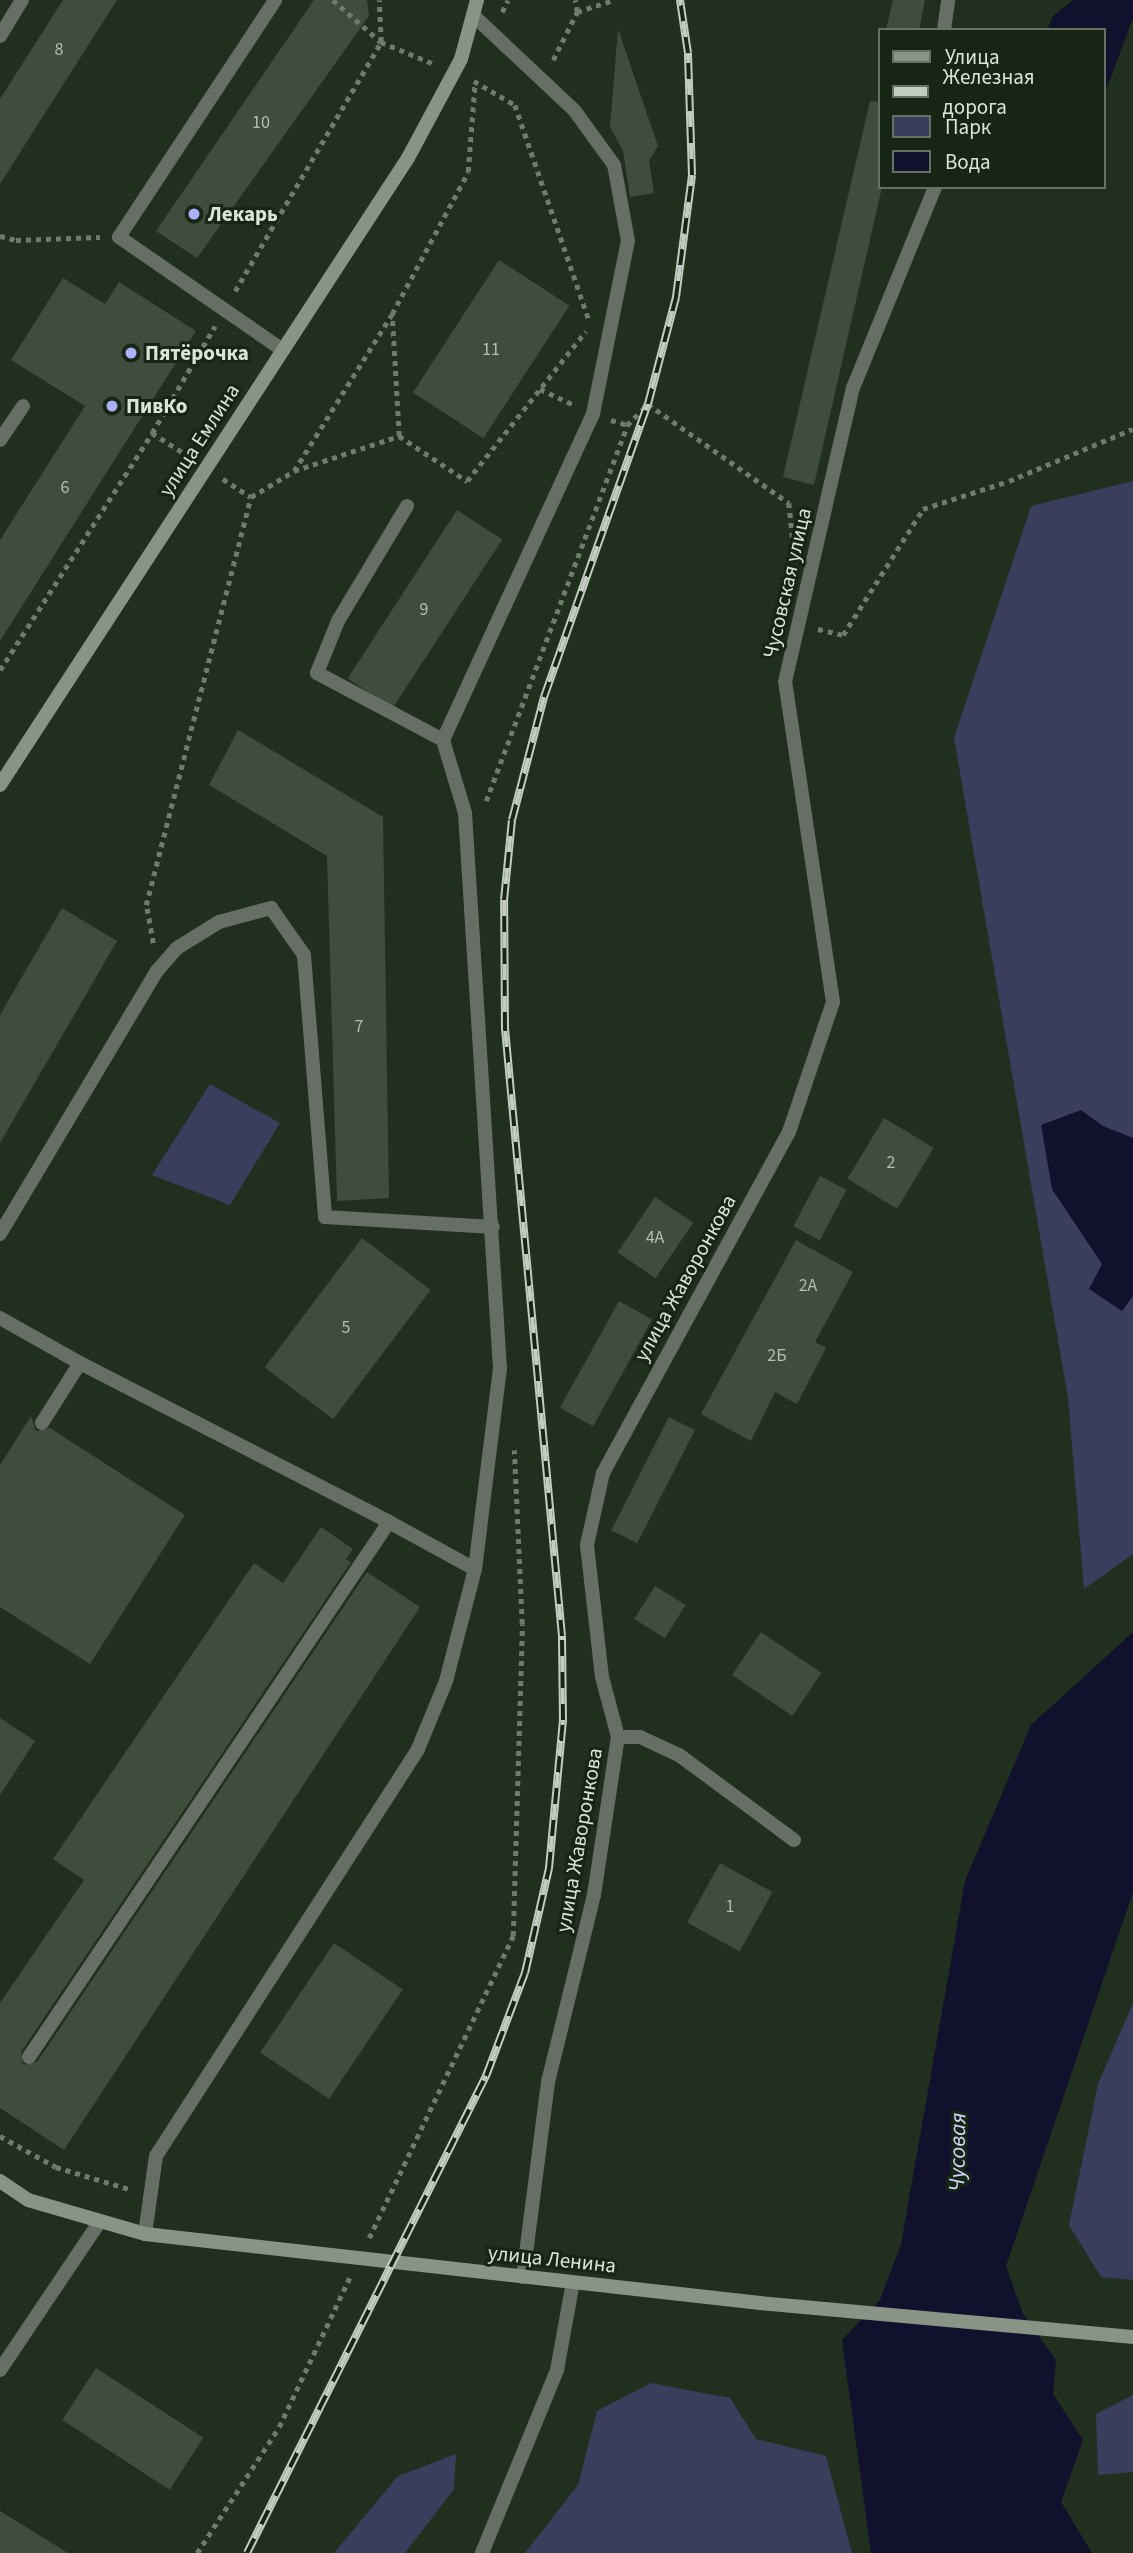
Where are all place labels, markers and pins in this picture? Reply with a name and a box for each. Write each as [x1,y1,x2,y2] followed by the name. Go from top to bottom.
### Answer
[208,201,278,227] place label: Лекарь
[186,206,202,222] marker: Лекарь
[145,340,249,366] place label: Пятёрочка
[123,345,139,361] marker: Пятёрочка
[126,393,187,419] place label: ПивКо
[104,398,120,414] marker: ПивКо

